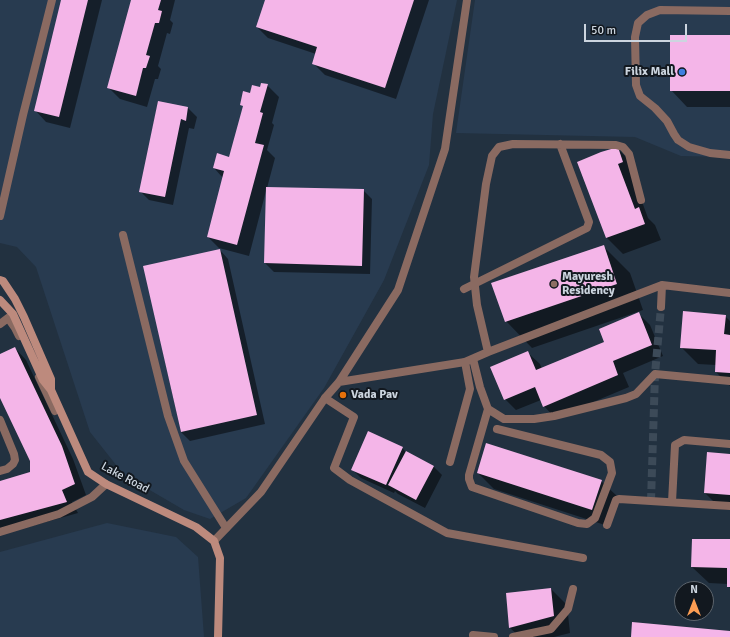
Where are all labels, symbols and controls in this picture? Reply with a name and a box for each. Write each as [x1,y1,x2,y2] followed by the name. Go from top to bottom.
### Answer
[586,16,689,42] scale bar
[591,23,616,38] text: 50 m
[625,65,674,79] place label: Filix Mall
[677,67,687,77] marker: Filix Mall
[562,270,615,298] place label: Mayuresh Residency
[549,279,559,289] marker: Mayuresh Residency
[351,388,398,402] place label: Vada Pav
[338,390,348,400] marker: Vada Pav
[99,459,151,497] street label: Lake Road
[674,581,714,621] north arrow
[690,583,698,596] text: N

